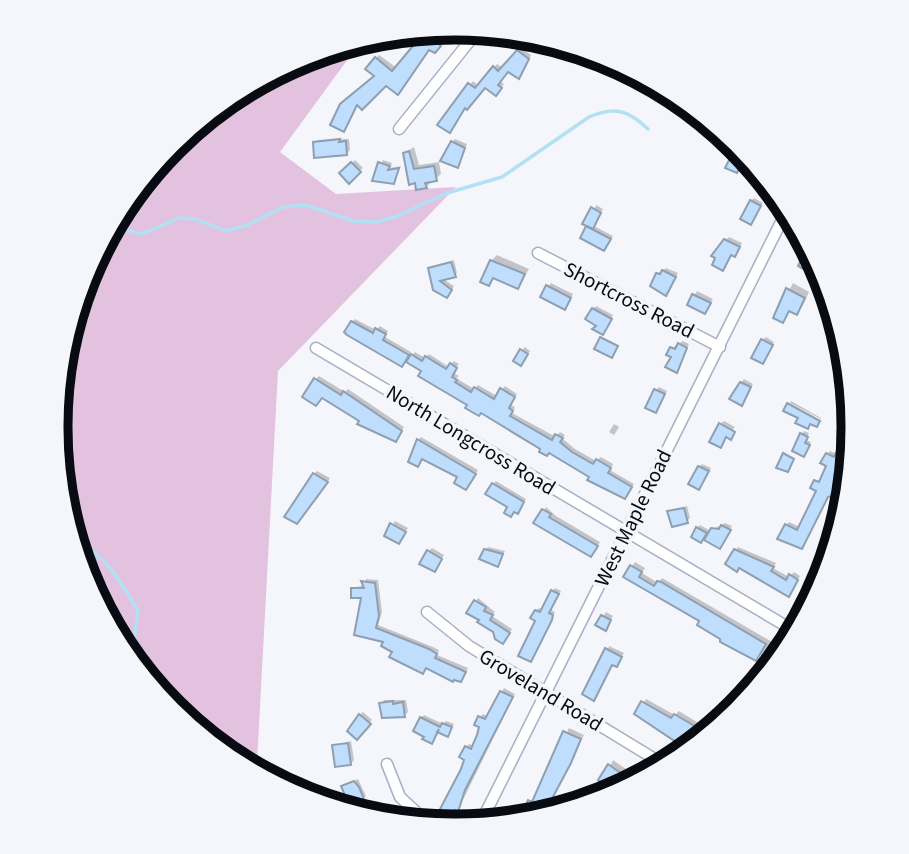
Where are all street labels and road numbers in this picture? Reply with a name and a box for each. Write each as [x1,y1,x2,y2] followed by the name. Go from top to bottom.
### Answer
[558,254,700,346] street label: Shortcross Road
[381,377,561,503] street label: North Longcross Road
[587,444,679,592] street label: West Maple Road
[473,641,609,739] street label: Groveland Road

